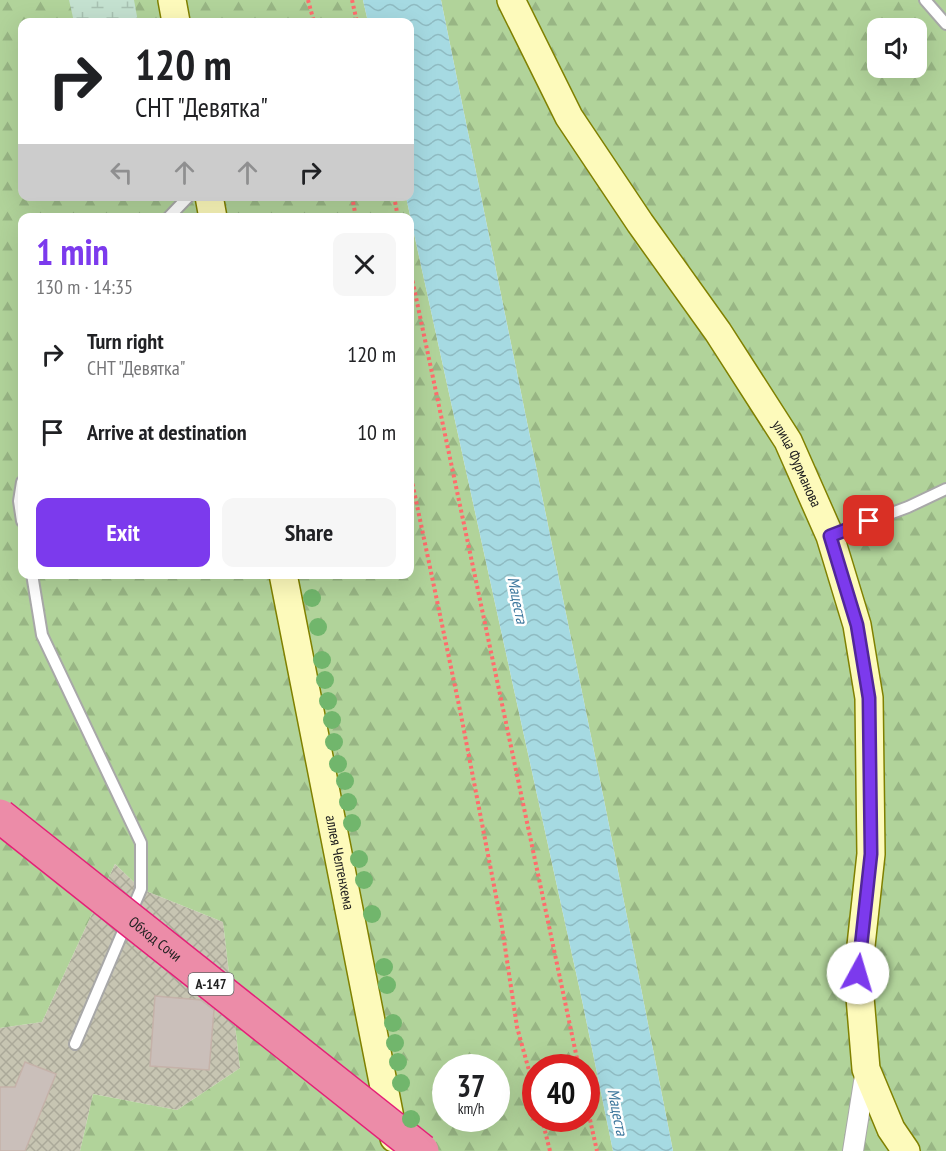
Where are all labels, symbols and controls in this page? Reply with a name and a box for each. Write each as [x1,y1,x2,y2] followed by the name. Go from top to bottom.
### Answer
[867,18,927,78] map controls
[867,18,927,78] button: sound
[135,37,232,92] text: 120 m
[36,42,114,120] icon: right
[135,90,268,124] text: СНТ "Девятка"
[105,156,138,189] icon: left
[168,156,201,189] icon: ahead
[231,156,264,189] icon: ahead
[294,156,327,189] icon: right
[36,228,109,275] text: 1 min
[333,233,396,296] button: close
[36,274,133,300] text: 130 m · 14:35
[87,327,164,355] text: Turn right
[36,338,69,371] icon: right
[347,340,396,368] text: 120 m
[87,355,185,381] text: СНТ "Девятка"
[36,416,69,449] icon: arrive
[768,416,826,510] street label: улица Фурманова
[87,418,247,446] text: Arrive at destination
[357,418,396,446] text: 10 m
[843,495,894,546] pin
[36,498,210,567] button: Exit
[222,498,396,567] button: Share
[852,504,885,537] icon: arrive
[504,575,533,627] water label: Мацеста
[322,813,359,911] street label: аллея Челтенхема
[125,912,186,965] street label: Обход Сочи
[826,941,890,1005] position arrow
[188,973,234,995] road number: А-147
[522,1054,600,1132] speed limit sign: 40
[457,1066,485,1105] text: 37
[604,1087,633,1139] water label: Мацеста
[458,1099,484,1118] text: km/h

